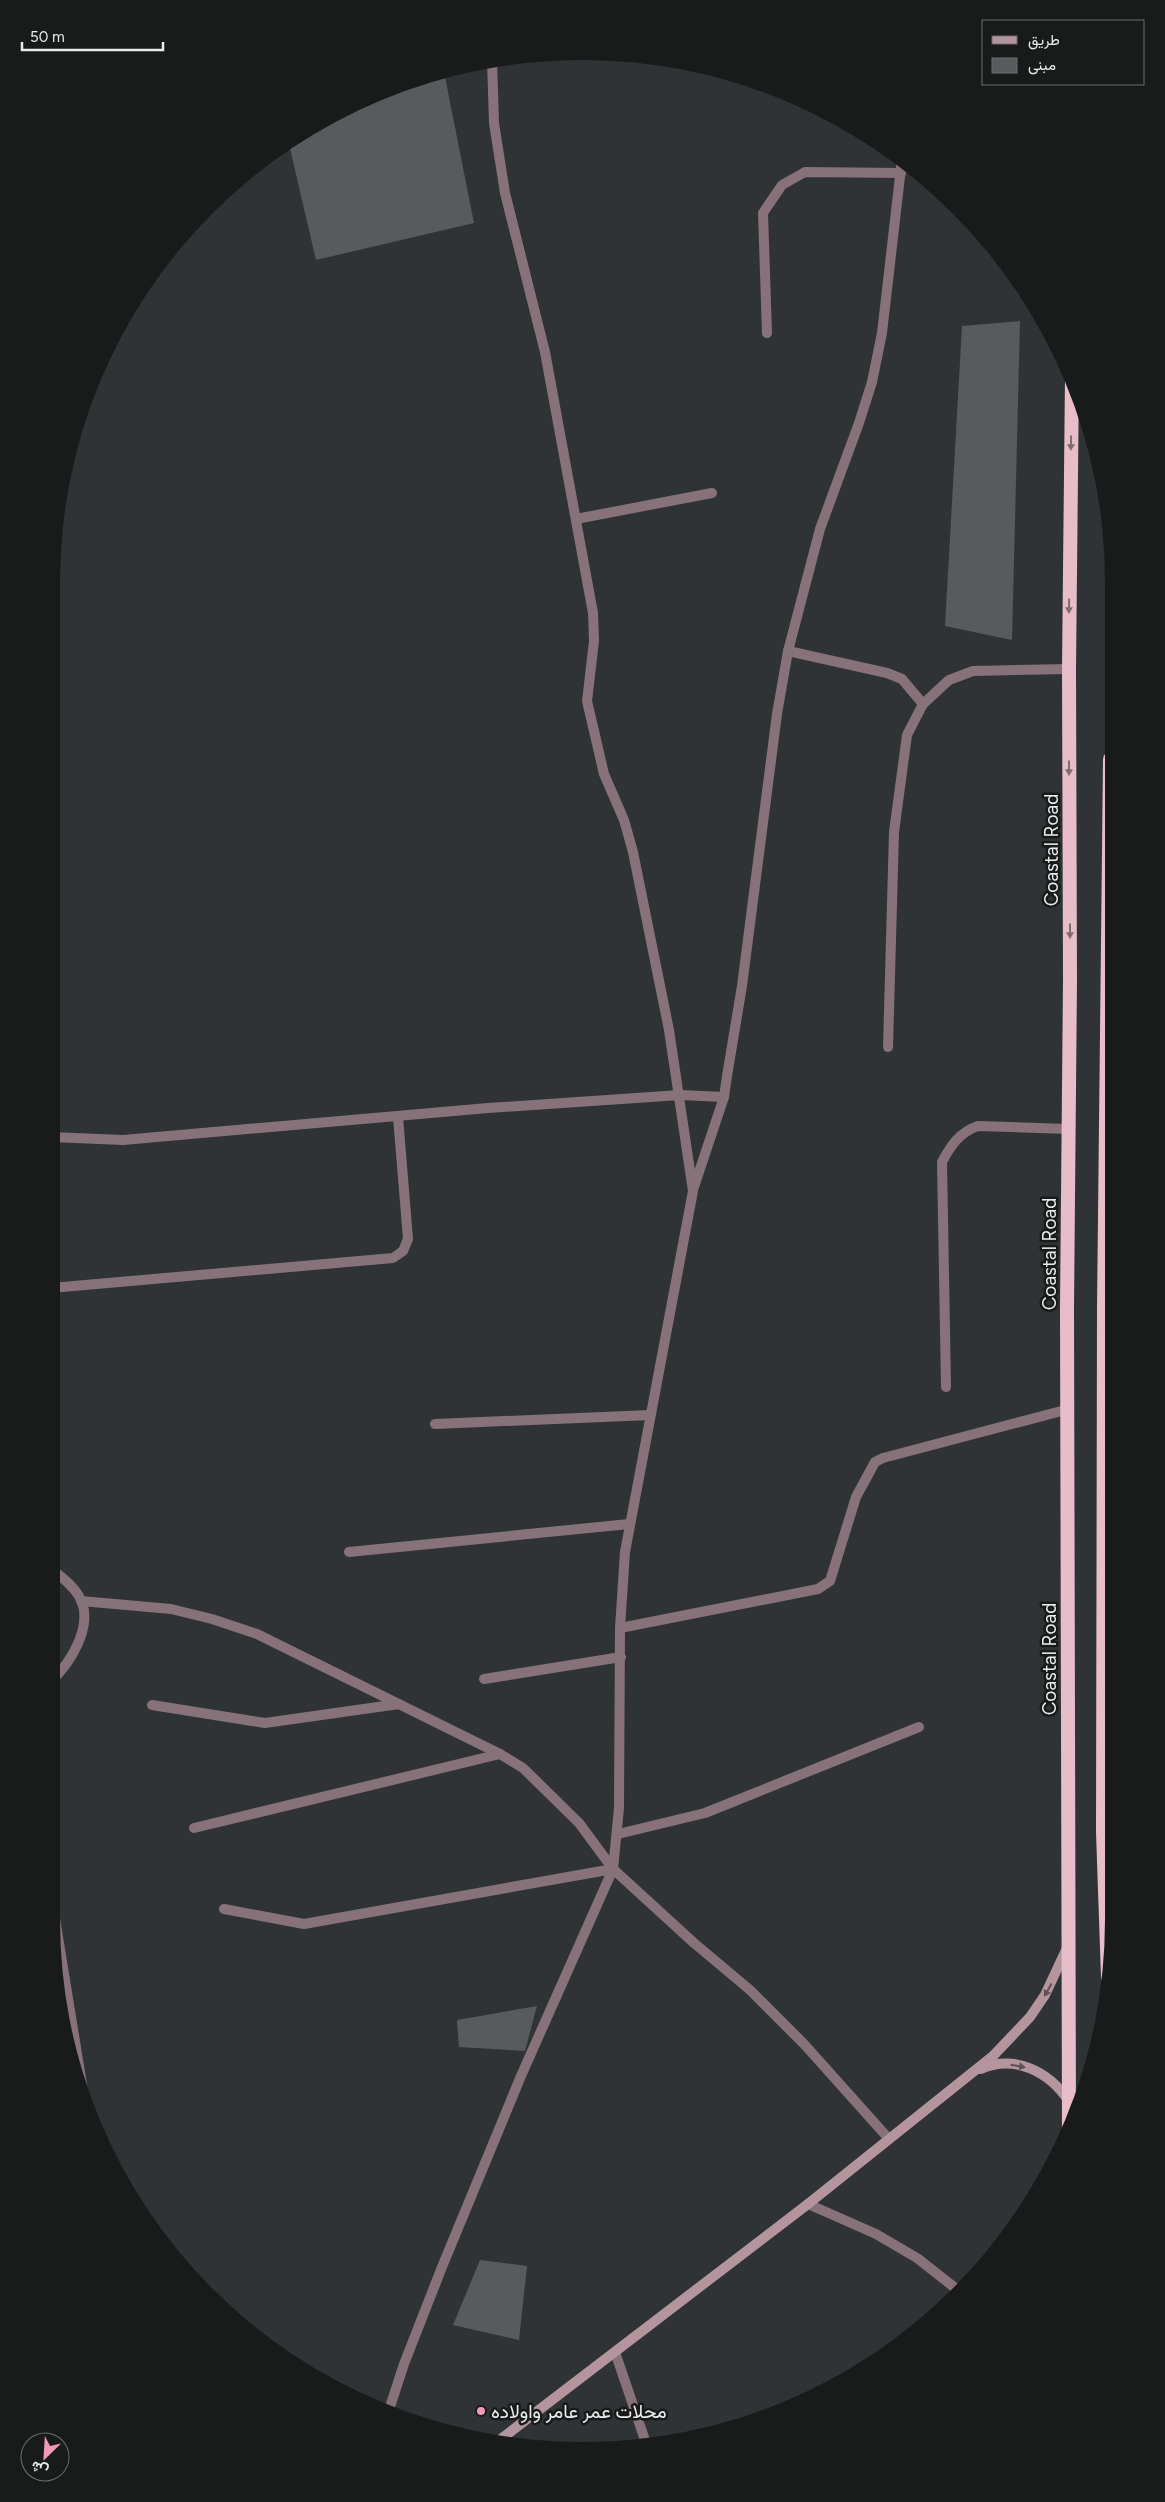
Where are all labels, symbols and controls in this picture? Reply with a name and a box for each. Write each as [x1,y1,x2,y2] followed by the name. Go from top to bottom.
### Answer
[22,20,164,52] scale bar
[982,20,1145,85] legend
[30,28,65,46] text: 50 m
[1028,31,1060,50] text: طريق
[1028,56,1056,75] text: مبنى
[1067,435,1075,451] one-way arrow
[1065,598,1073,614] one-way arrow
[1065,760,1073,776] one-way arrow
[1040,794,1063,906] street label: Coastal Road
[1066,923,1074,939] one-way arrow
[1038,1198,1061,1310] street label: Coastal Road
[1038,1603,1061,1715] street label: Coastal Road
[1044,1982,1052,1997] one-way arrow
[1011,2062,1027,2070] one-way arrow
[491,2400,667,2423] place label: محلات عمر عامر واولاده
[475,2405,487,2417] marker: محلات عمر عامر واولاده
[20,2432,70,2482] north arrow
[28,2457,51,2480] text: ش

